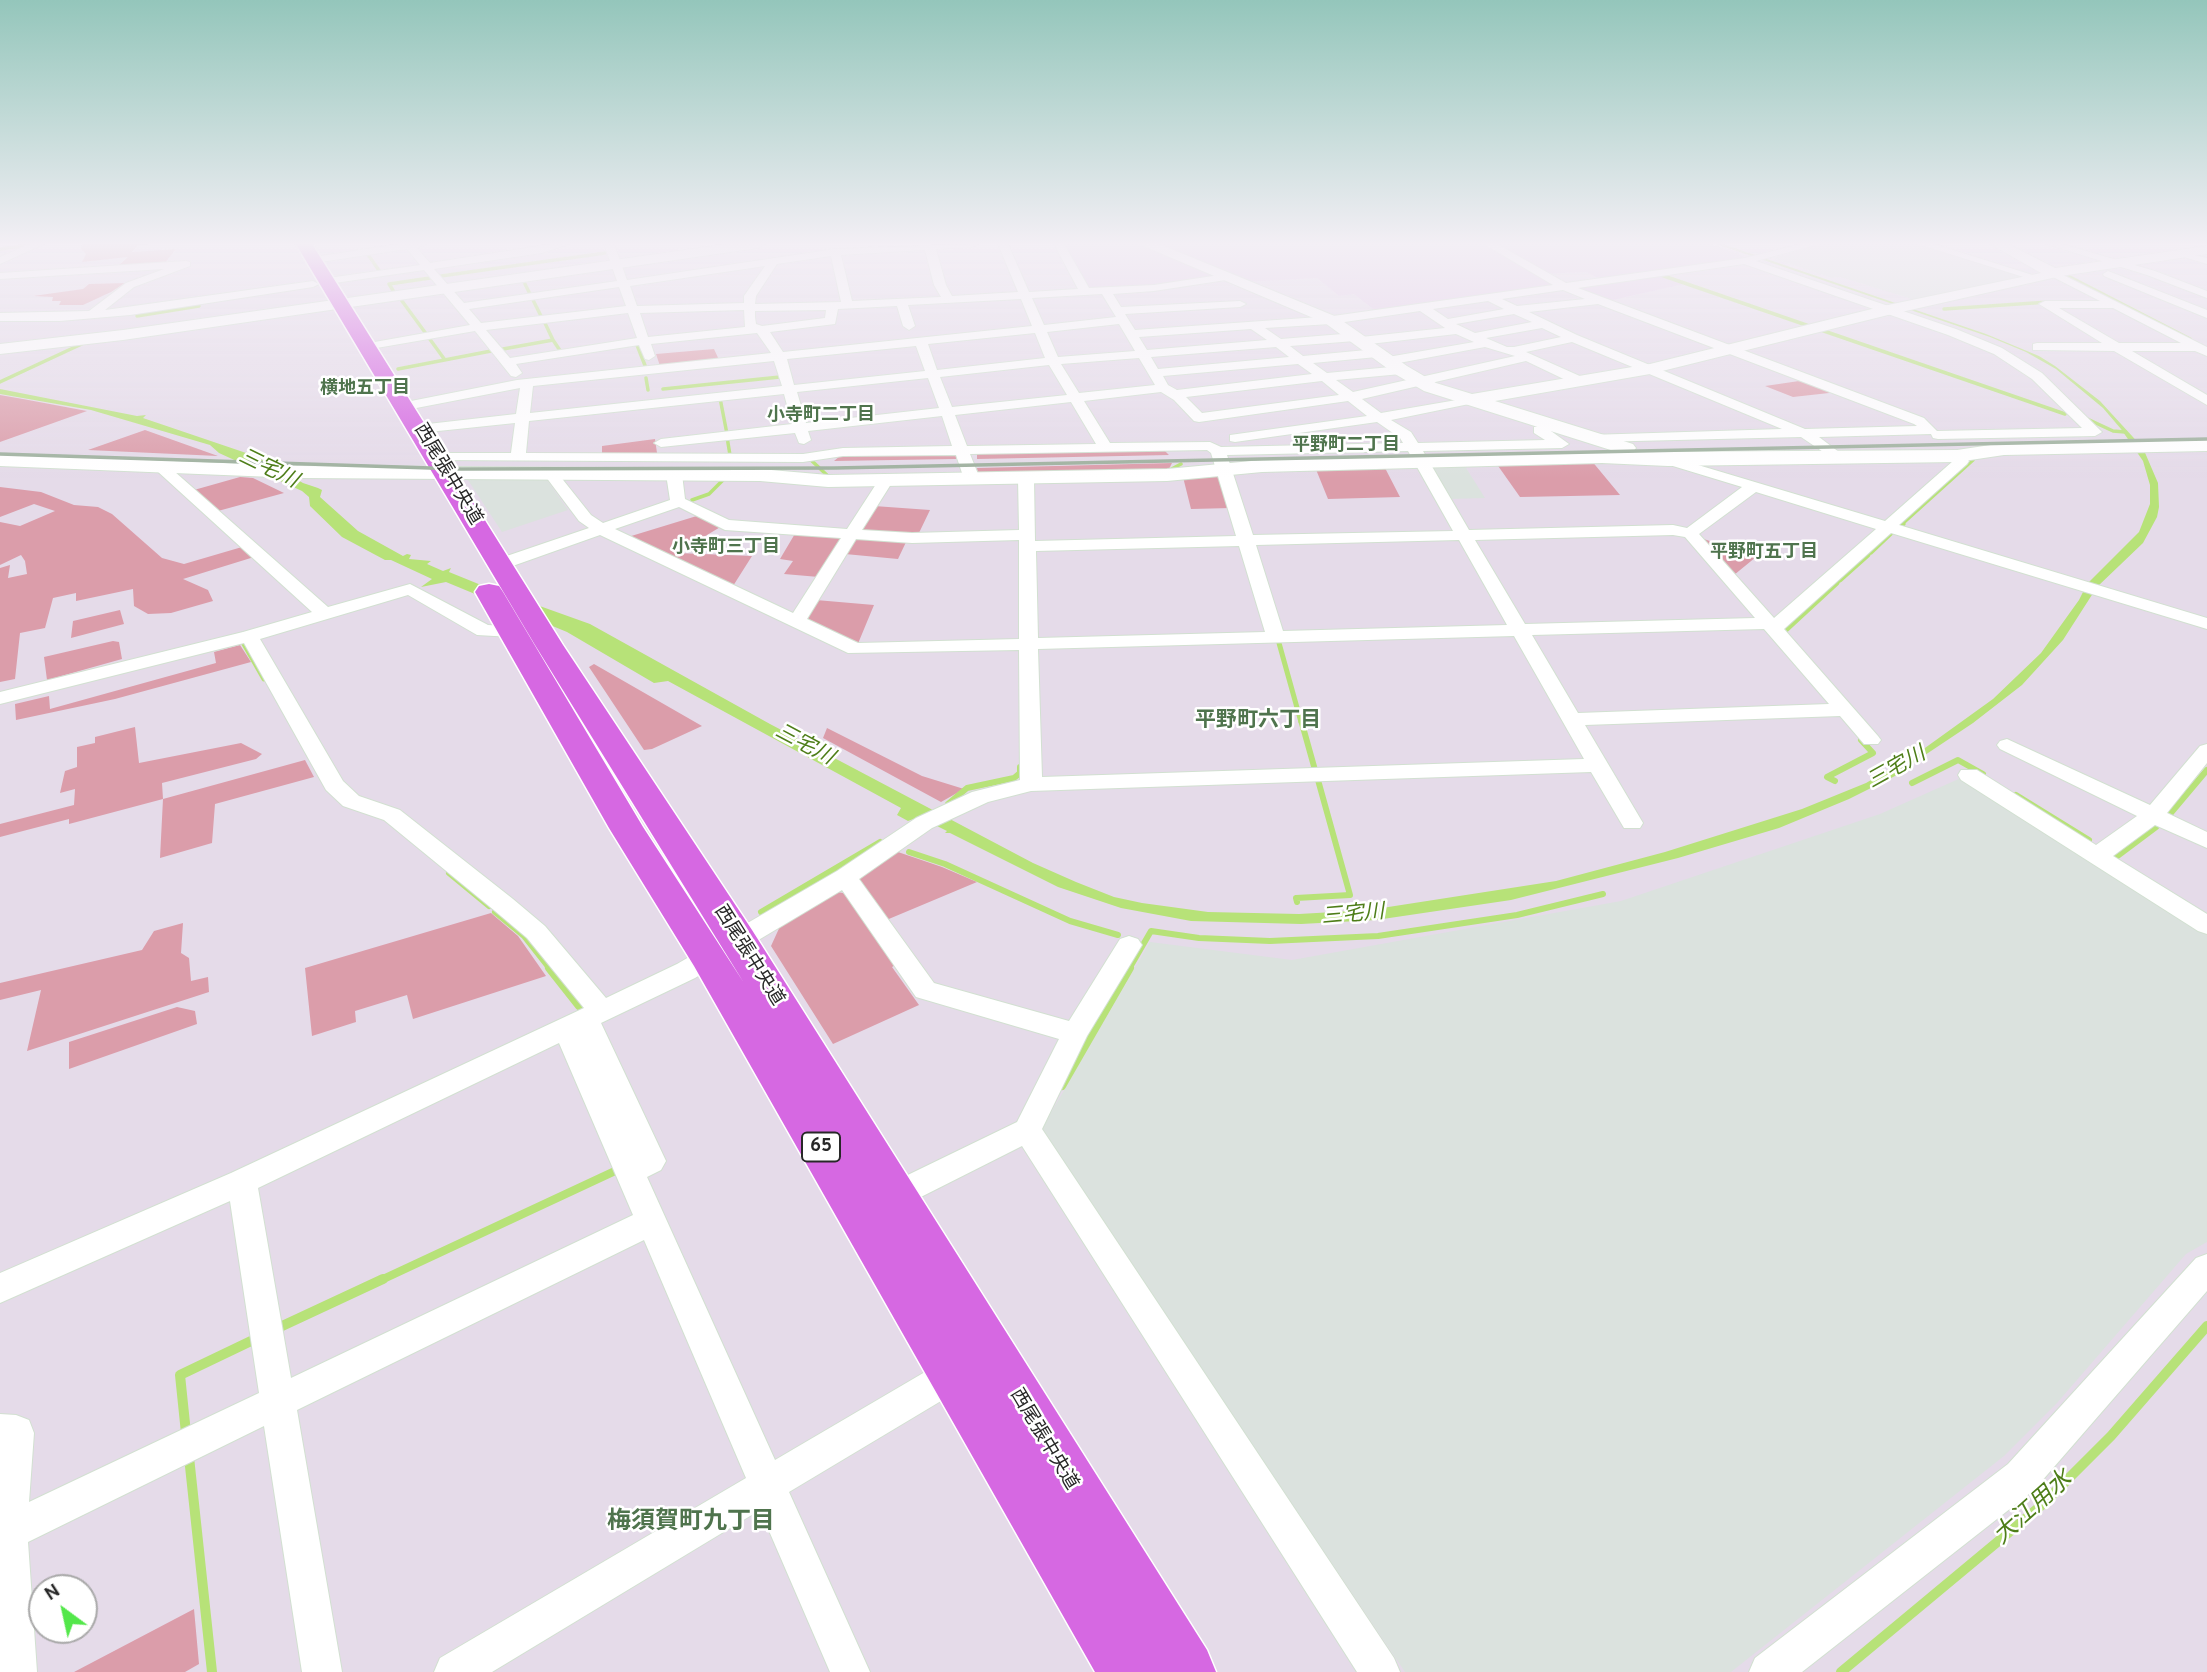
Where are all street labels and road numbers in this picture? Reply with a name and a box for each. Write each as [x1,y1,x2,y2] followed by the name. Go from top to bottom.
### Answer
[408,420,486,530] street label: 西尾張中央道
[708,902,788,1010] street label: 西尾張中央道
[802,1132,840,1162] road number: 65
[1004,1385,1082,1495] street label: 西尾張中央道

